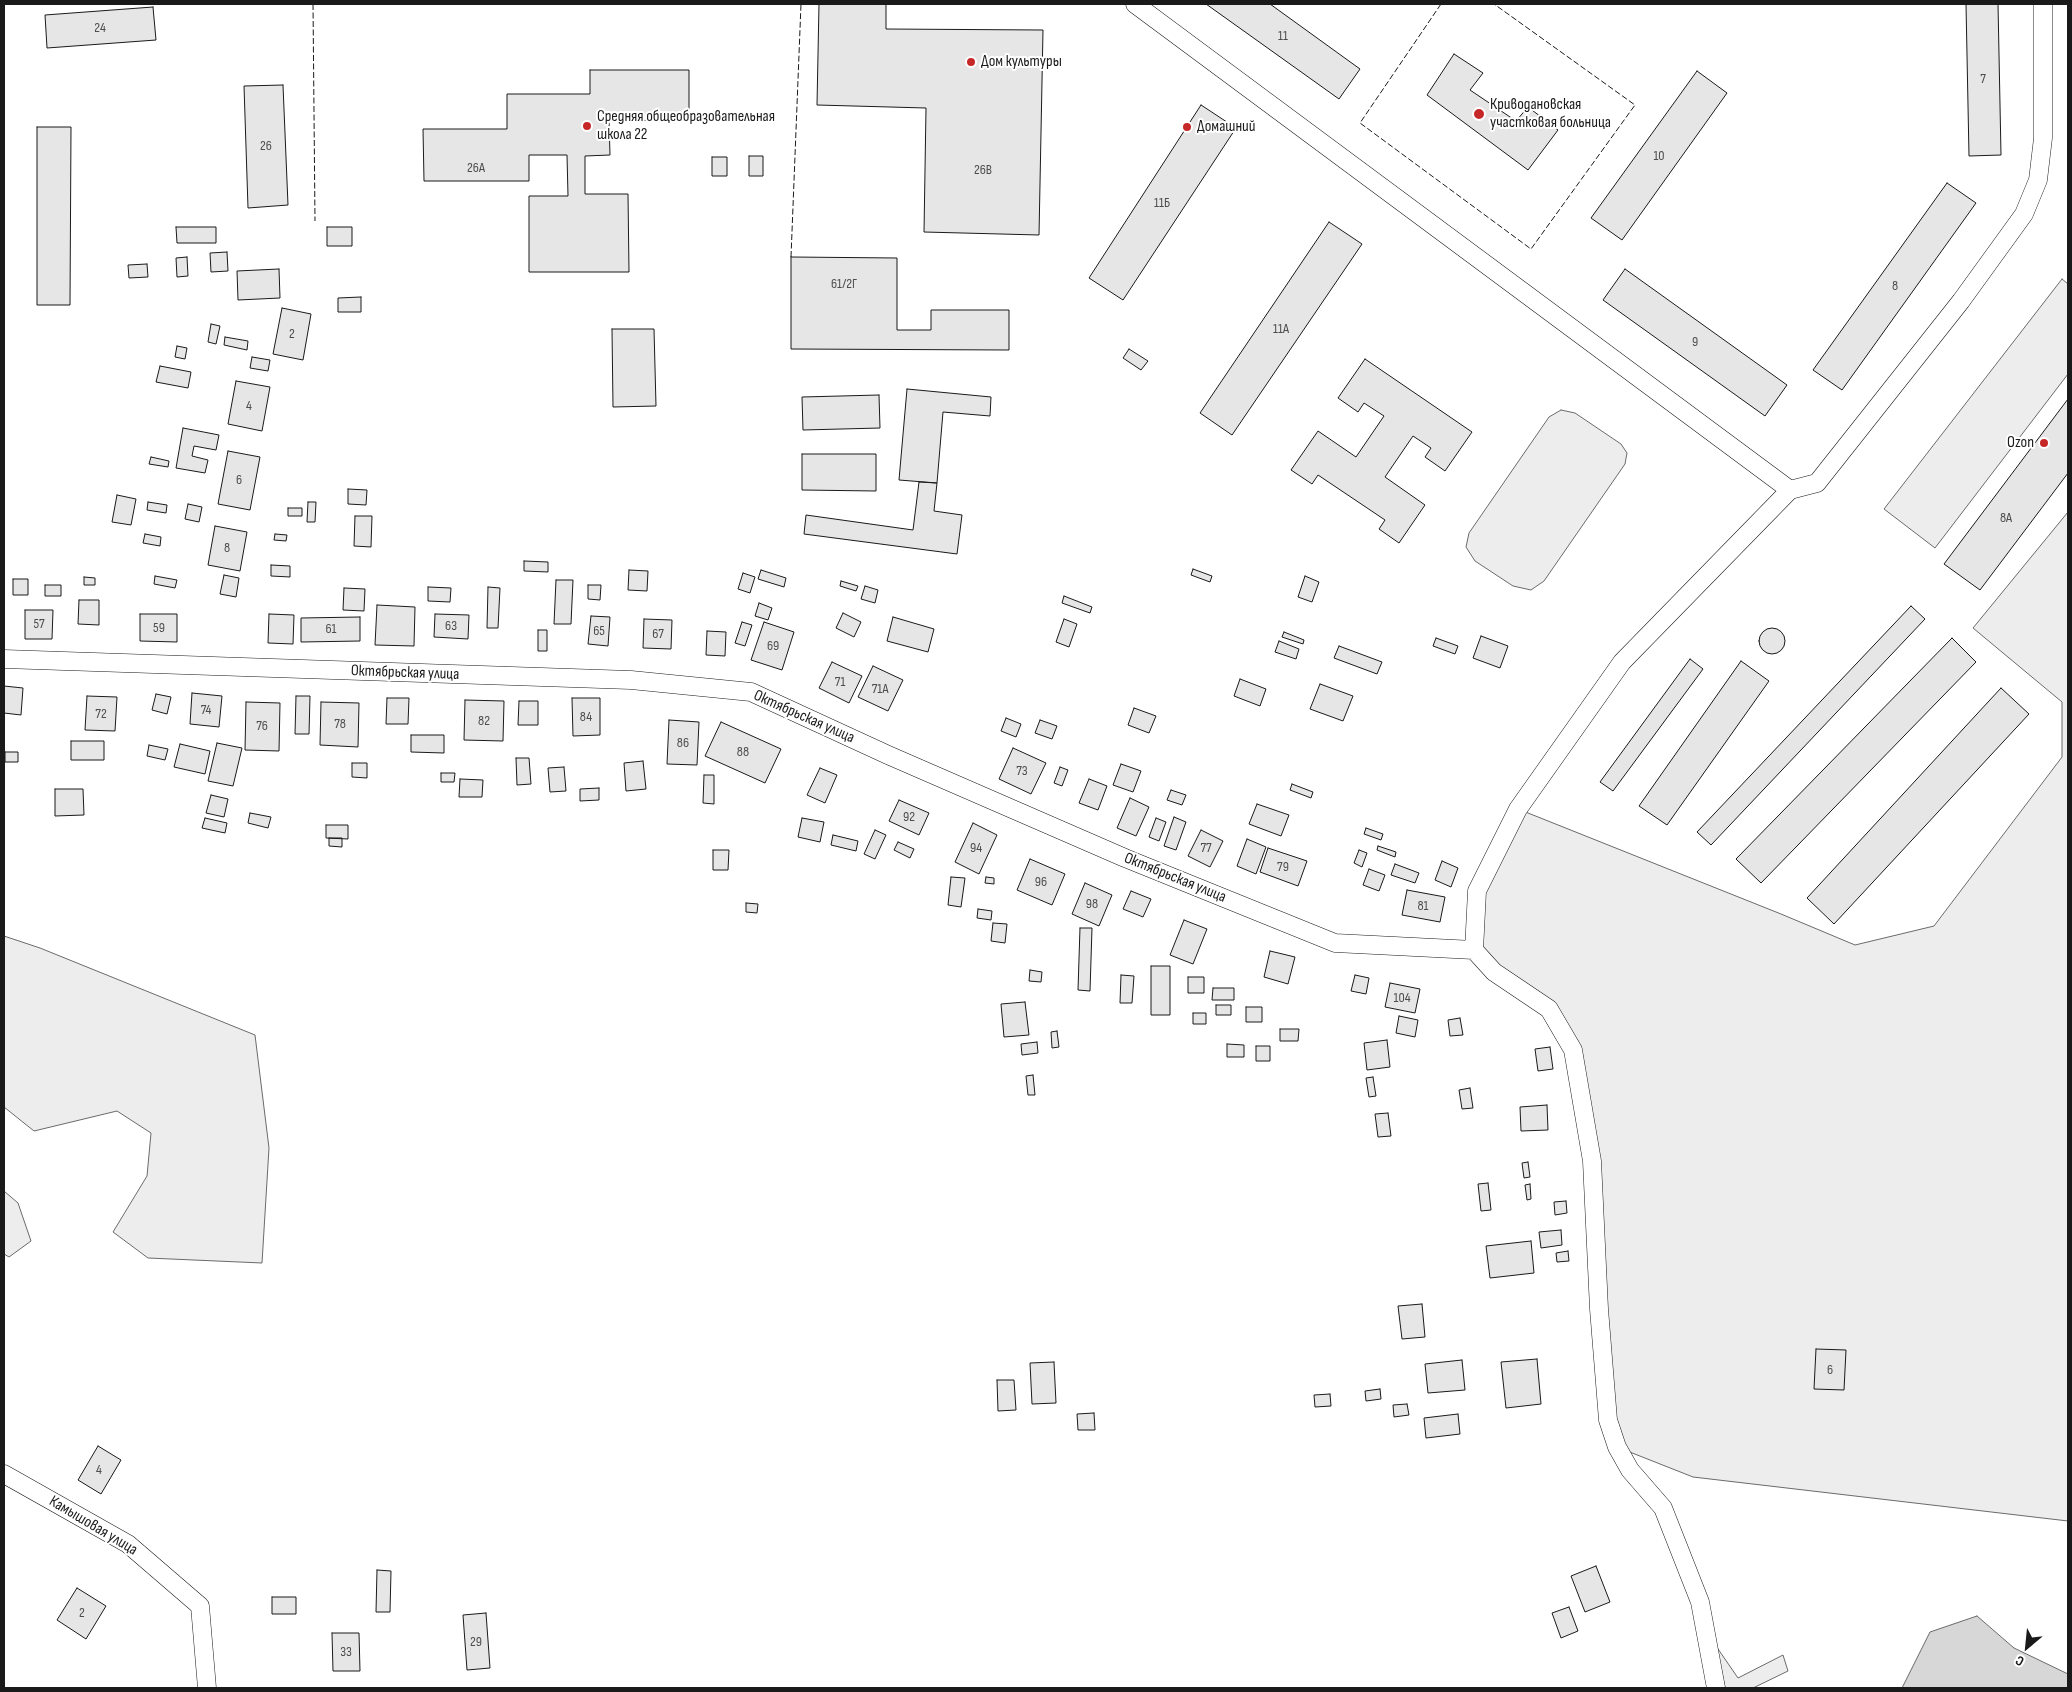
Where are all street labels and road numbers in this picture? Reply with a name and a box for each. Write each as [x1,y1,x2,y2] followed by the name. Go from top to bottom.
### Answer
[350,662,460,684] street label: Октябрьская улица
[751,686,857,748] street label: Октябрьская улица
[1121,849,1229,907] street label: Октябрьская улица
[45,1492,141,1560] street label: Камышовая улица

